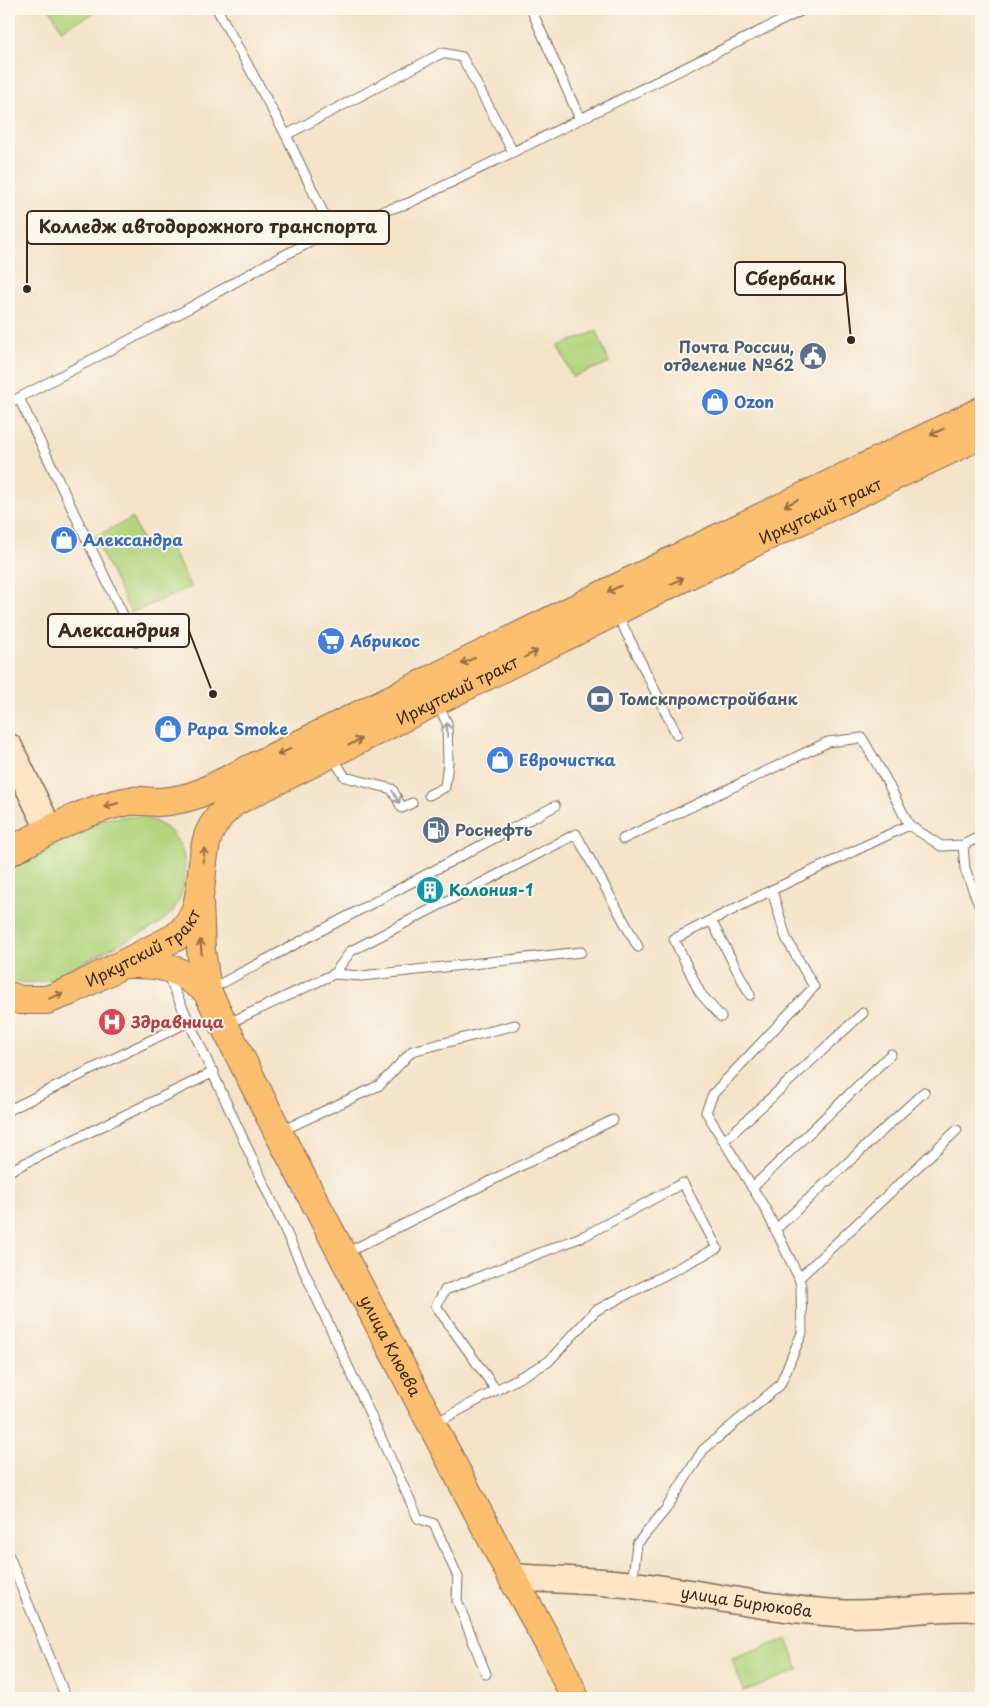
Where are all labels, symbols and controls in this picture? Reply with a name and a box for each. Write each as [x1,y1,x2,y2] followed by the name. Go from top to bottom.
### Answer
[27,211,389,244] callout: Колледж автодорожного транспорта
[39,212,378,239] text: Колледж автодорожного транспорта
[735,262,845,295] callout: Сбербанк
[745,264,836,291] text: Сбербанк
[664,334,794,376] place label: Почта России, отделение №62
[798,341,828,371] public building icon: Почта России, отделение №62
[700,387,730,417] shop icon: Ozon
[734,389,774,413] place label: Ozon
[930,427,945,437] one-way arrow
[755,471,886,550] street label: Иркутский тракт
[784,499,799,508] one-way arrow
[49,525,79,555] shop icon: Александра
[83,527,183,551] place label: Александра
[669,576,684,586] one-way arrow
[607,585,622,595] one-way arrow
[48,614,189,647] callout: Александрия
[58,616,180,643] text: Александрия
[316,626,346,656] supermarket icon: Абрикос
[349,628,420,652] place label: Абрикос
[523,648,538,658] one-way arrow
[392,649,522,730] street label: Иркутский тракт
[461,657,476,666] one-way arrow
[585,684,615,714] bank icon: Томскпромстройбанк
[619,686,799,710] place label: Томскпромстройбанк
[153,714,183,744] shop icon: Papa Smoke
[187,716,288,740] place label: Papa Smoke
[442,723,452,739] one-way arrow
[347,737,362,747] one-way arrow
[485,745,515,775] shop icon: Еврочистка
[519,747,616,771] place label: Еврочистка
[277,748,292,758] one-way arrow
[391,789,401,803] one-way arrow
[104,801,120,810] one-way arrow
[421,815,451,845] fuel station icon: Роснефть
[455,817,533,841] place label: Роснефть
[200,847,210,863] one-way arrow
[415,875,445,905] building icon: Колония-1
[449,877,533,901] place label: Колония-1
[81,905,206,992] street label: Иркутский тракт
[196,940,206,956] one-way arrow
[48,991,63,1000] one-way arrow
[97,1007,127,1037] hospital icon: Здравница
[130,1009,224,1033] place label: Здравница
[355,1290,428,1400] street label: улица Клюева
[679,1579,813,1622] street label: улица Бирюкова

